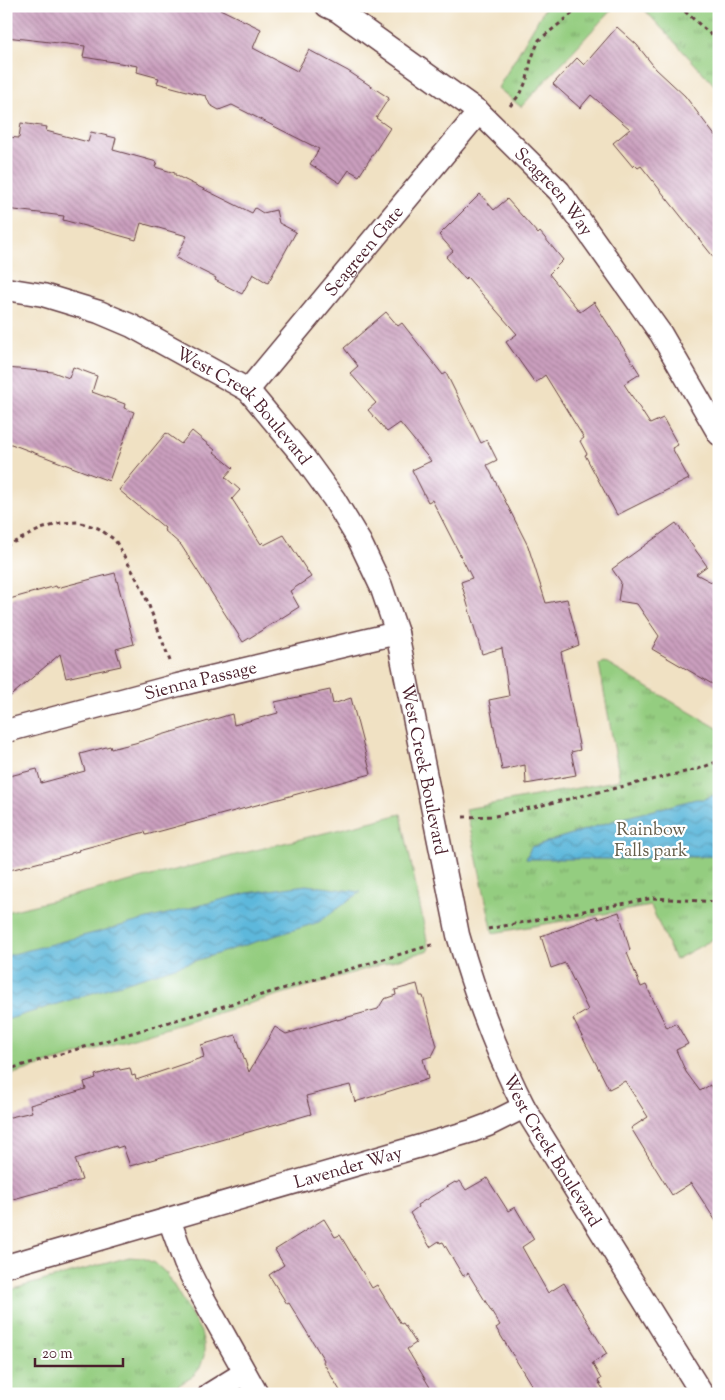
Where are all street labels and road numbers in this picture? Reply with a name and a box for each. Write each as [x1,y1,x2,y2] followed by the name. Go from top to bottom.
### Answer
[507,142,598,242] street label: Seagreen Way
[320,201,411,303] street label: Seagreen Gate
[170,342,316,471] street label: West Creek Boulevard
[142,656,260,708] street label: Sienna Passage
[393,682,453,858] street label: West Creek Boulevard
[495,1070,606,1233] street label: West Creek Boulevard
[291,1141,406,1197] street label: Lavender Way

